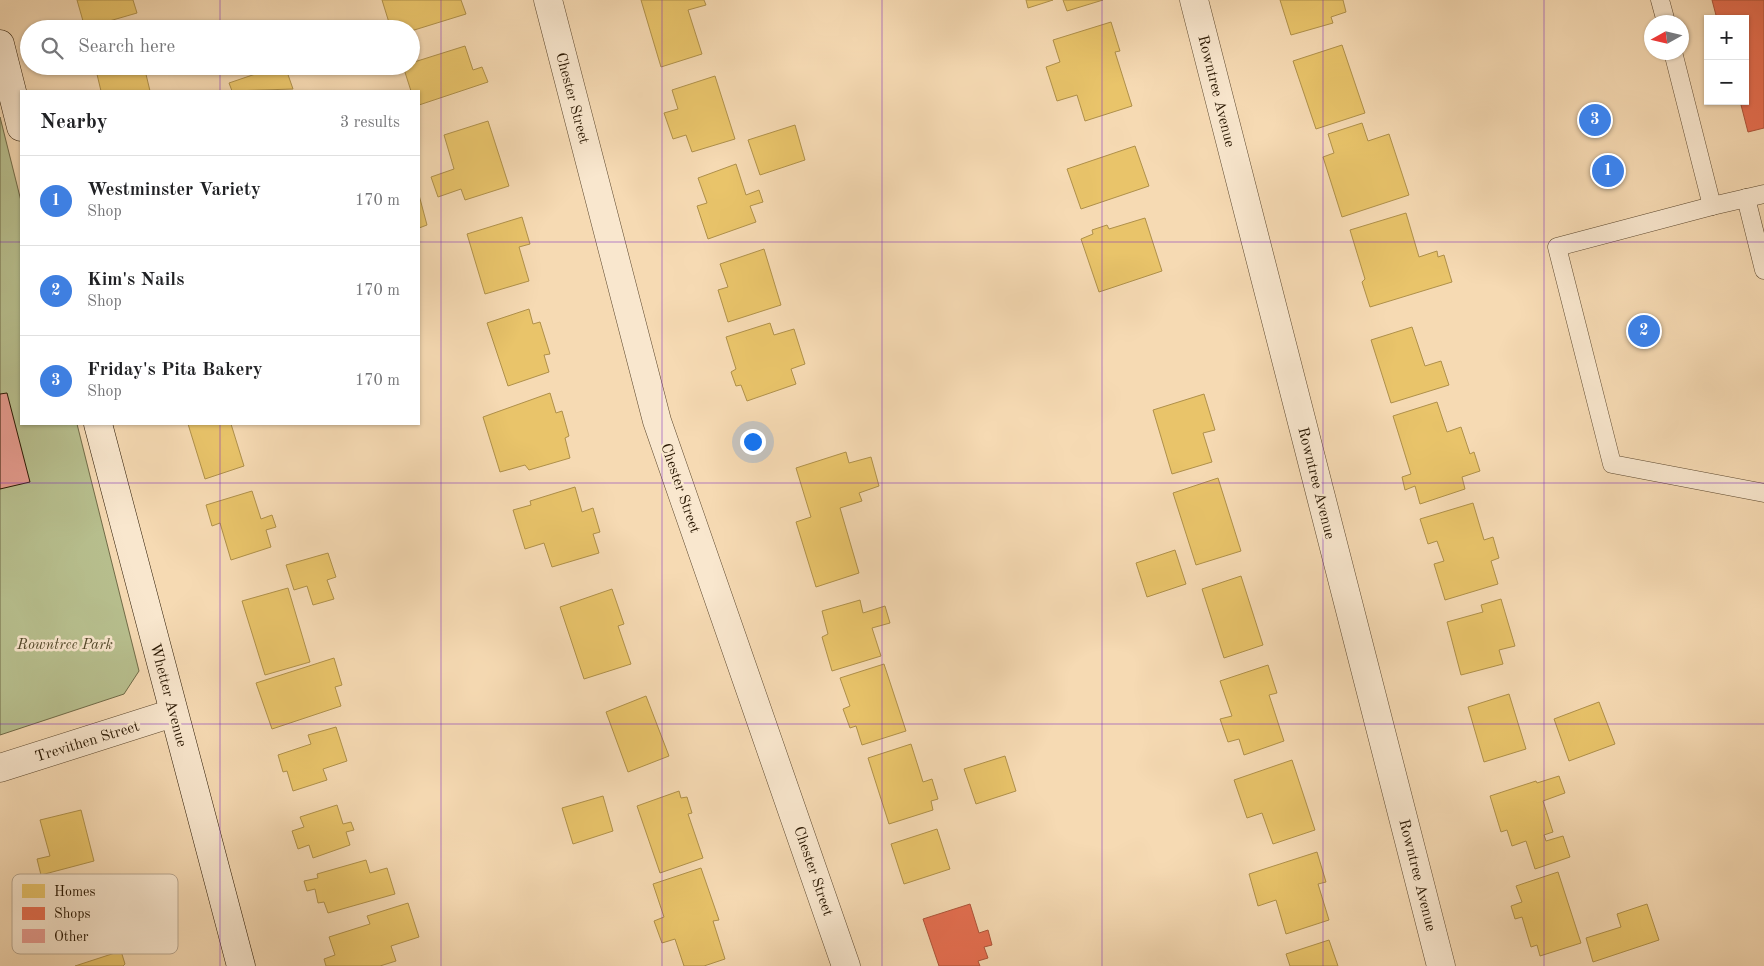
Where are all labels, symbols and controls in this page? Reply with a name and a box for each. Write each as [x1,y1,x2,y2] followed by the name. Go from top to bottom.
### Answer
[1644,15,1689,60] north arrow
[1704,15,1749,105] map controls
[1704,15,1749,60] button: +
[20,20,420,75] search box
[38,34,66,62] icon: search
[1194,34,1237,149] street label: Rowntree Avenue
[78,38,175,57] text: Search here
[552,51,591,146] street label: Chester Street
[1704,60,1749,105] button: −
[1579,101,1611,139] pin: 3
[40,112,108,133] text: Nearby
[340,115,400,131] text: 3 results
[1592,152,1624,190] pin: 1
[87,181,261,200] text: Westminster Variety
[51,193,61,209] text: 1
[355,193,400,209] text: 170 m
[87,204,122,220] text: Shop
[87,271,184,290] text: Kim's Nails
[51,283,61,299] text: 2
[355,283,400,299] text: 170 m
[87,294,122,310] text: Shop
[1628,312,1660,350] pin: 2
[87,361,263,380] text: Friday's Pita Bakery
[51,373,61,389] text: 3
[355,373,400,389] text: 170 m
[87,384,122,400] text: Shop
[1294,426,1337,541] street label: Rowntree Avenue
[740,429,766,455] your location
[657,442,702,535] street label: Chester Street
[16,638,113,653] park label: Rowntree Park
[147,642,189,749] street label: Whetter Avenue
[34,719,141,765] street label: Trevithen Street
[1395,818,1438,933] street label: Rowntree Avenue
[790,825,835,918] street label: Chester Street
[12,874,178,954] legend
[54,885,96,899] text: Homes
[54,907,91,921] text: Shops
[54,930,89,944] text: Other

